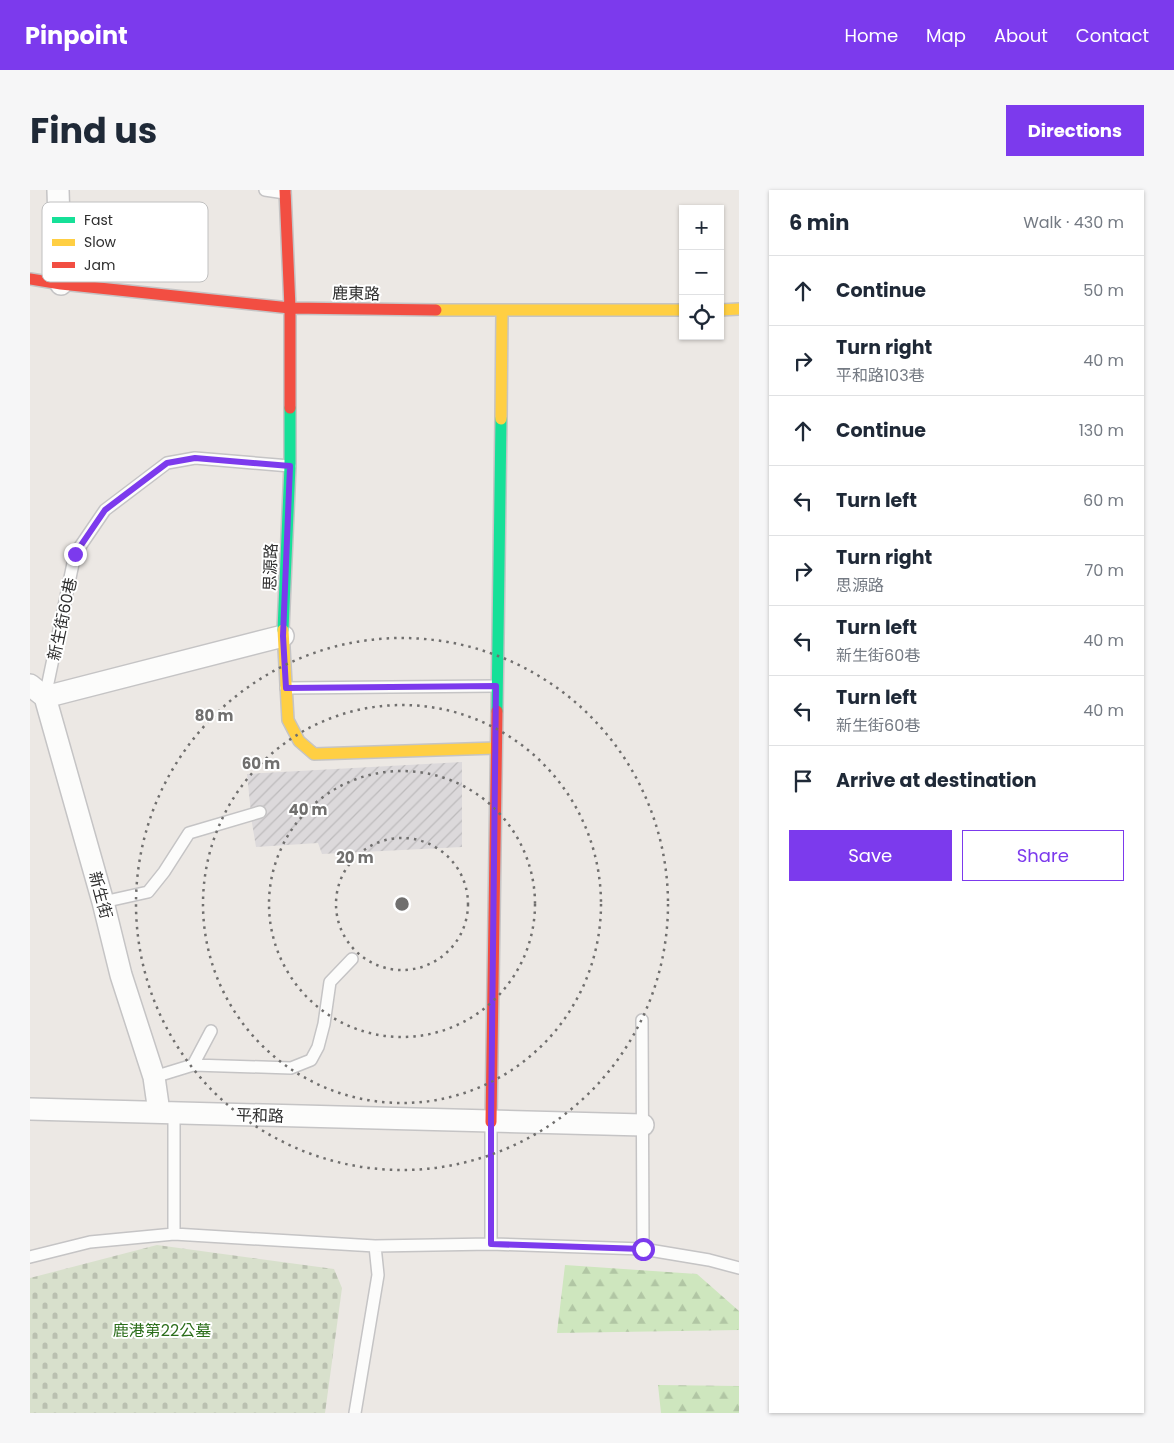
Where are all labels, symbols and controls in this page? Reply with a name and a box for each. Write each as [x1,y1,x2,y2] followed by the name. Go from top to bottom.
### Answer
[25,19,128,52] text: Pinpoint
[844,23,898,48] text: Home
[926,23,966,48] text: Map
[994,23,1048,48] text: About
[1076,23,1149,48] text: Contact
[1006,105,1144,156] button: Directions
[30,106,157,155] text: Find us
[42,202,208,282] legend
[679,205,724,340] map controls
[679,205,724,250] button: +
[789,208,849,237] text: 6 min
[84,210,113,230] text: Fast
[1023,211,1124,234] text: Walk · 430 m
[84,232,117,252] text: Slow
[679,250,724,295] button: −
[84,255,115,275] text: Jam
[789,277,817,305] icon: ahead
[836,277,926,304] text: Continue
[1083,279,1124,302] text: 50 m
[332,282,380,305] street label: 鹿東路
[679,295,724,340] button: locate
[836,334,932,361] text: Turn right
[789,347,817,375] icon: right
[1083,349,1124,372] text: 40 m
[836,364,925,387] text: 平和路103巷
[789,417,817,445] icon: ahead
[836,417,926,444] text: Continue
[1079,419,1124,442] text: 130 m
[789,487,817,515] icon: left
[836,487,917,514] text: Turn left
[1083,489,1124,512] text: 60 m
[64,543,87,566] route end
[258,543,283,591] street label: 思源路
[836,544,932,571] text: Turn right
[789,557,817,585] icon: right
[1084,559,1124,582] text: 70 m
[836,574,884,597] text: 思源路
[42,576,82,663] street label: 新生街60巷
[836,614,917,641] text: Turn left
[789,627,817,655] icon: left
[1083,629,1124,652] text: 40 m
[836,644,920,667] text: 新生街60巷
[836,684,917,711] text: Turn left
[789,697,817,725] icon: left
[1083,699,1124,722] text: 40 m
[195,705,233,726] text: 80 m
[836,714,920,737] text: 新生街60巷
[242,753,280,774] text: 60 m
[789,767,817,795] icon: arrive
[836,767,1037,794] text: Arrive at destination
[288,799,328,820] text: 40 m
[789,830,952,881] button: Save
[962,830,1124,881] button: Share
[336,847,374,868] text: 20 m
[83,869,118,921] street label: 新生街
[393,895,411,913] centre of rings
[236,1103,284,1128] street label: 平和路
[632,1238,655,1261] route start
[113,1319,211,1342] park label: 鹿港第22公墓

